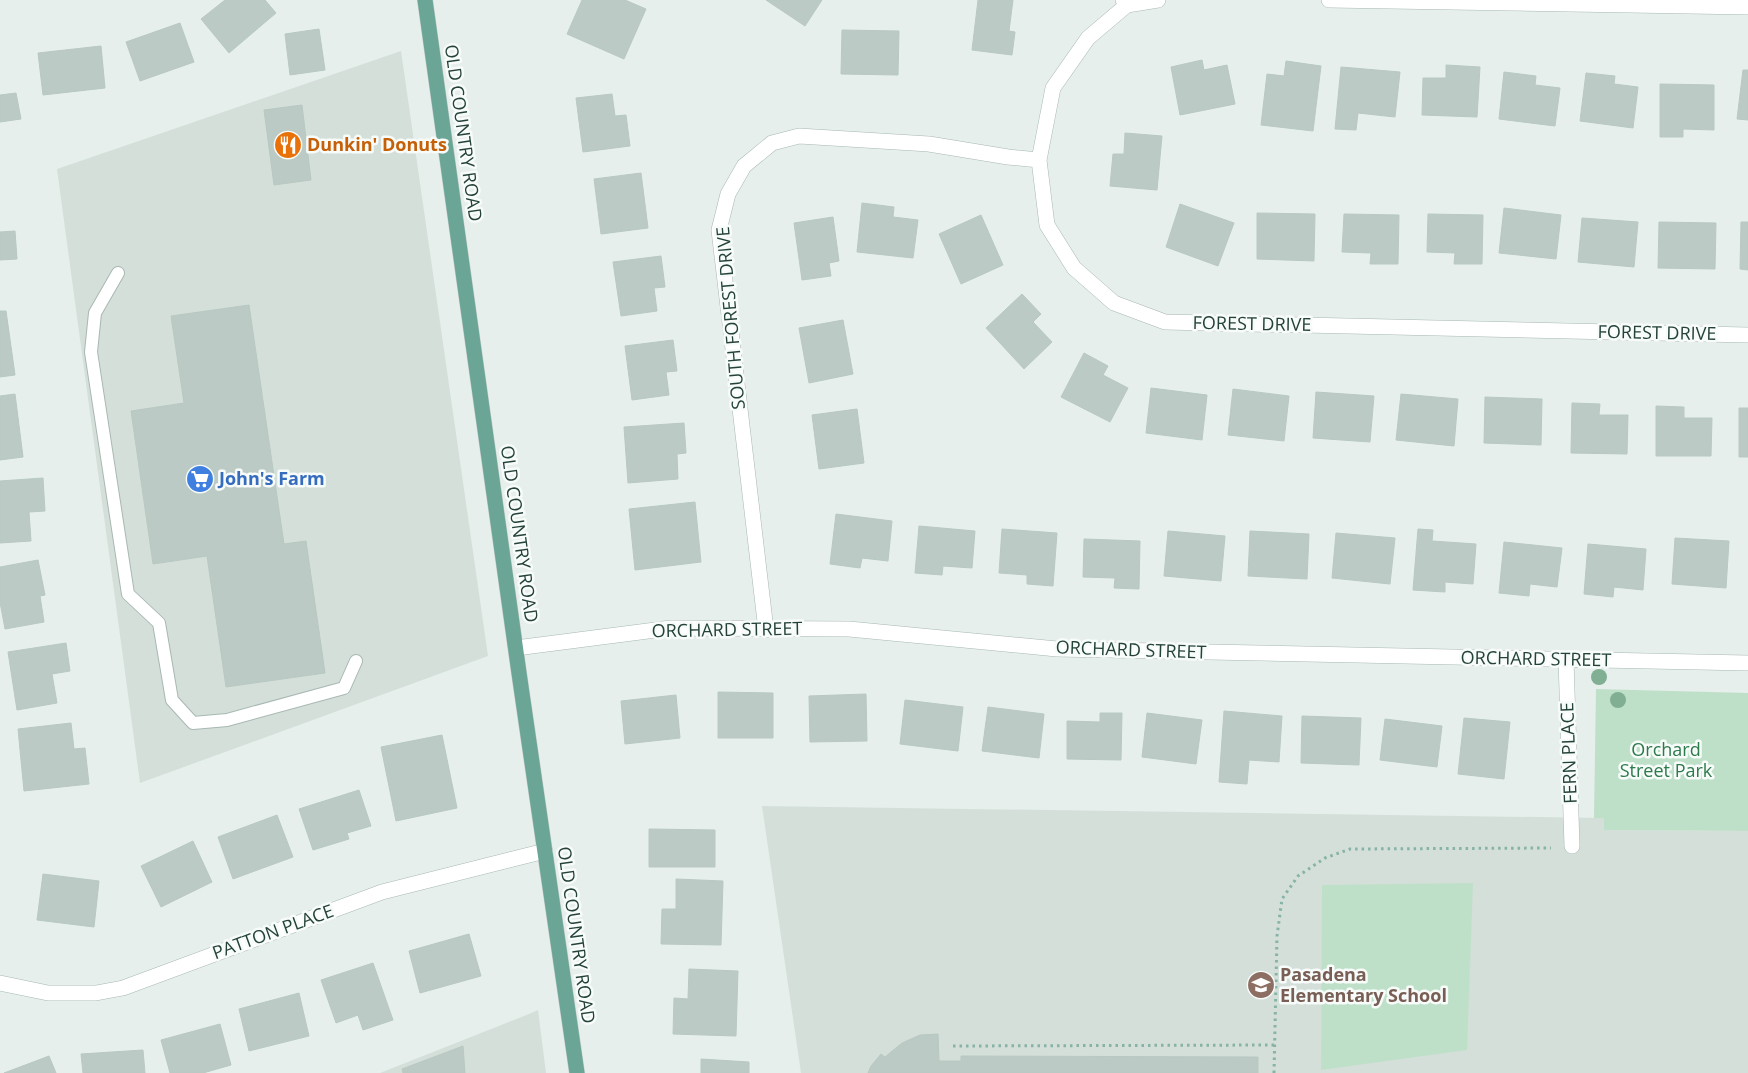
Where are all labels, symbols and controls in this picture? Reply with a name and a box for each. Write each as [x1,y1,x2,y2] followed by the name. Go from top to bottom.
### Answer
[440,43,488,223] street label: OLD COUNTRY ROAD
[273,130,303,160] restaurant icon: Dunkin' Donuts
[307,132,447,156] place label: Dunkin' Donuts
[710,226,750,411] street label: SOUTH FOREST DRIVE
[1192,310,1312,336] street label: FOREST DRIVE
[1597,319,1717,345] street label: FOREST DRIVE
[496,444,544,624] street label: OLD COUNTRY ROAD
[185,464,215,494] supermarket icon: John's Farm
[217,466,325,490] place label: John's Farm
[651,616,803,642] street label: ORCHARD STREET
[1055,634,1207,664] street label: ORCHARD STREET
[1460,645,1612,671] street label: ORCHARD STREET
[1554,702,1582,804] street label: FERN PLACE
[1620,737,1713,782] park label: Orchard Street Park
[553,845,601,1025] street label: OLD COUNTRY ROAD
[209,898,337,964] street label: PATTON PLACE
[1280,962,1447,1007] place label: Pasadena Elementary School
[1246,970,1276,1000] school or university icon: Pasadena Elementary School

